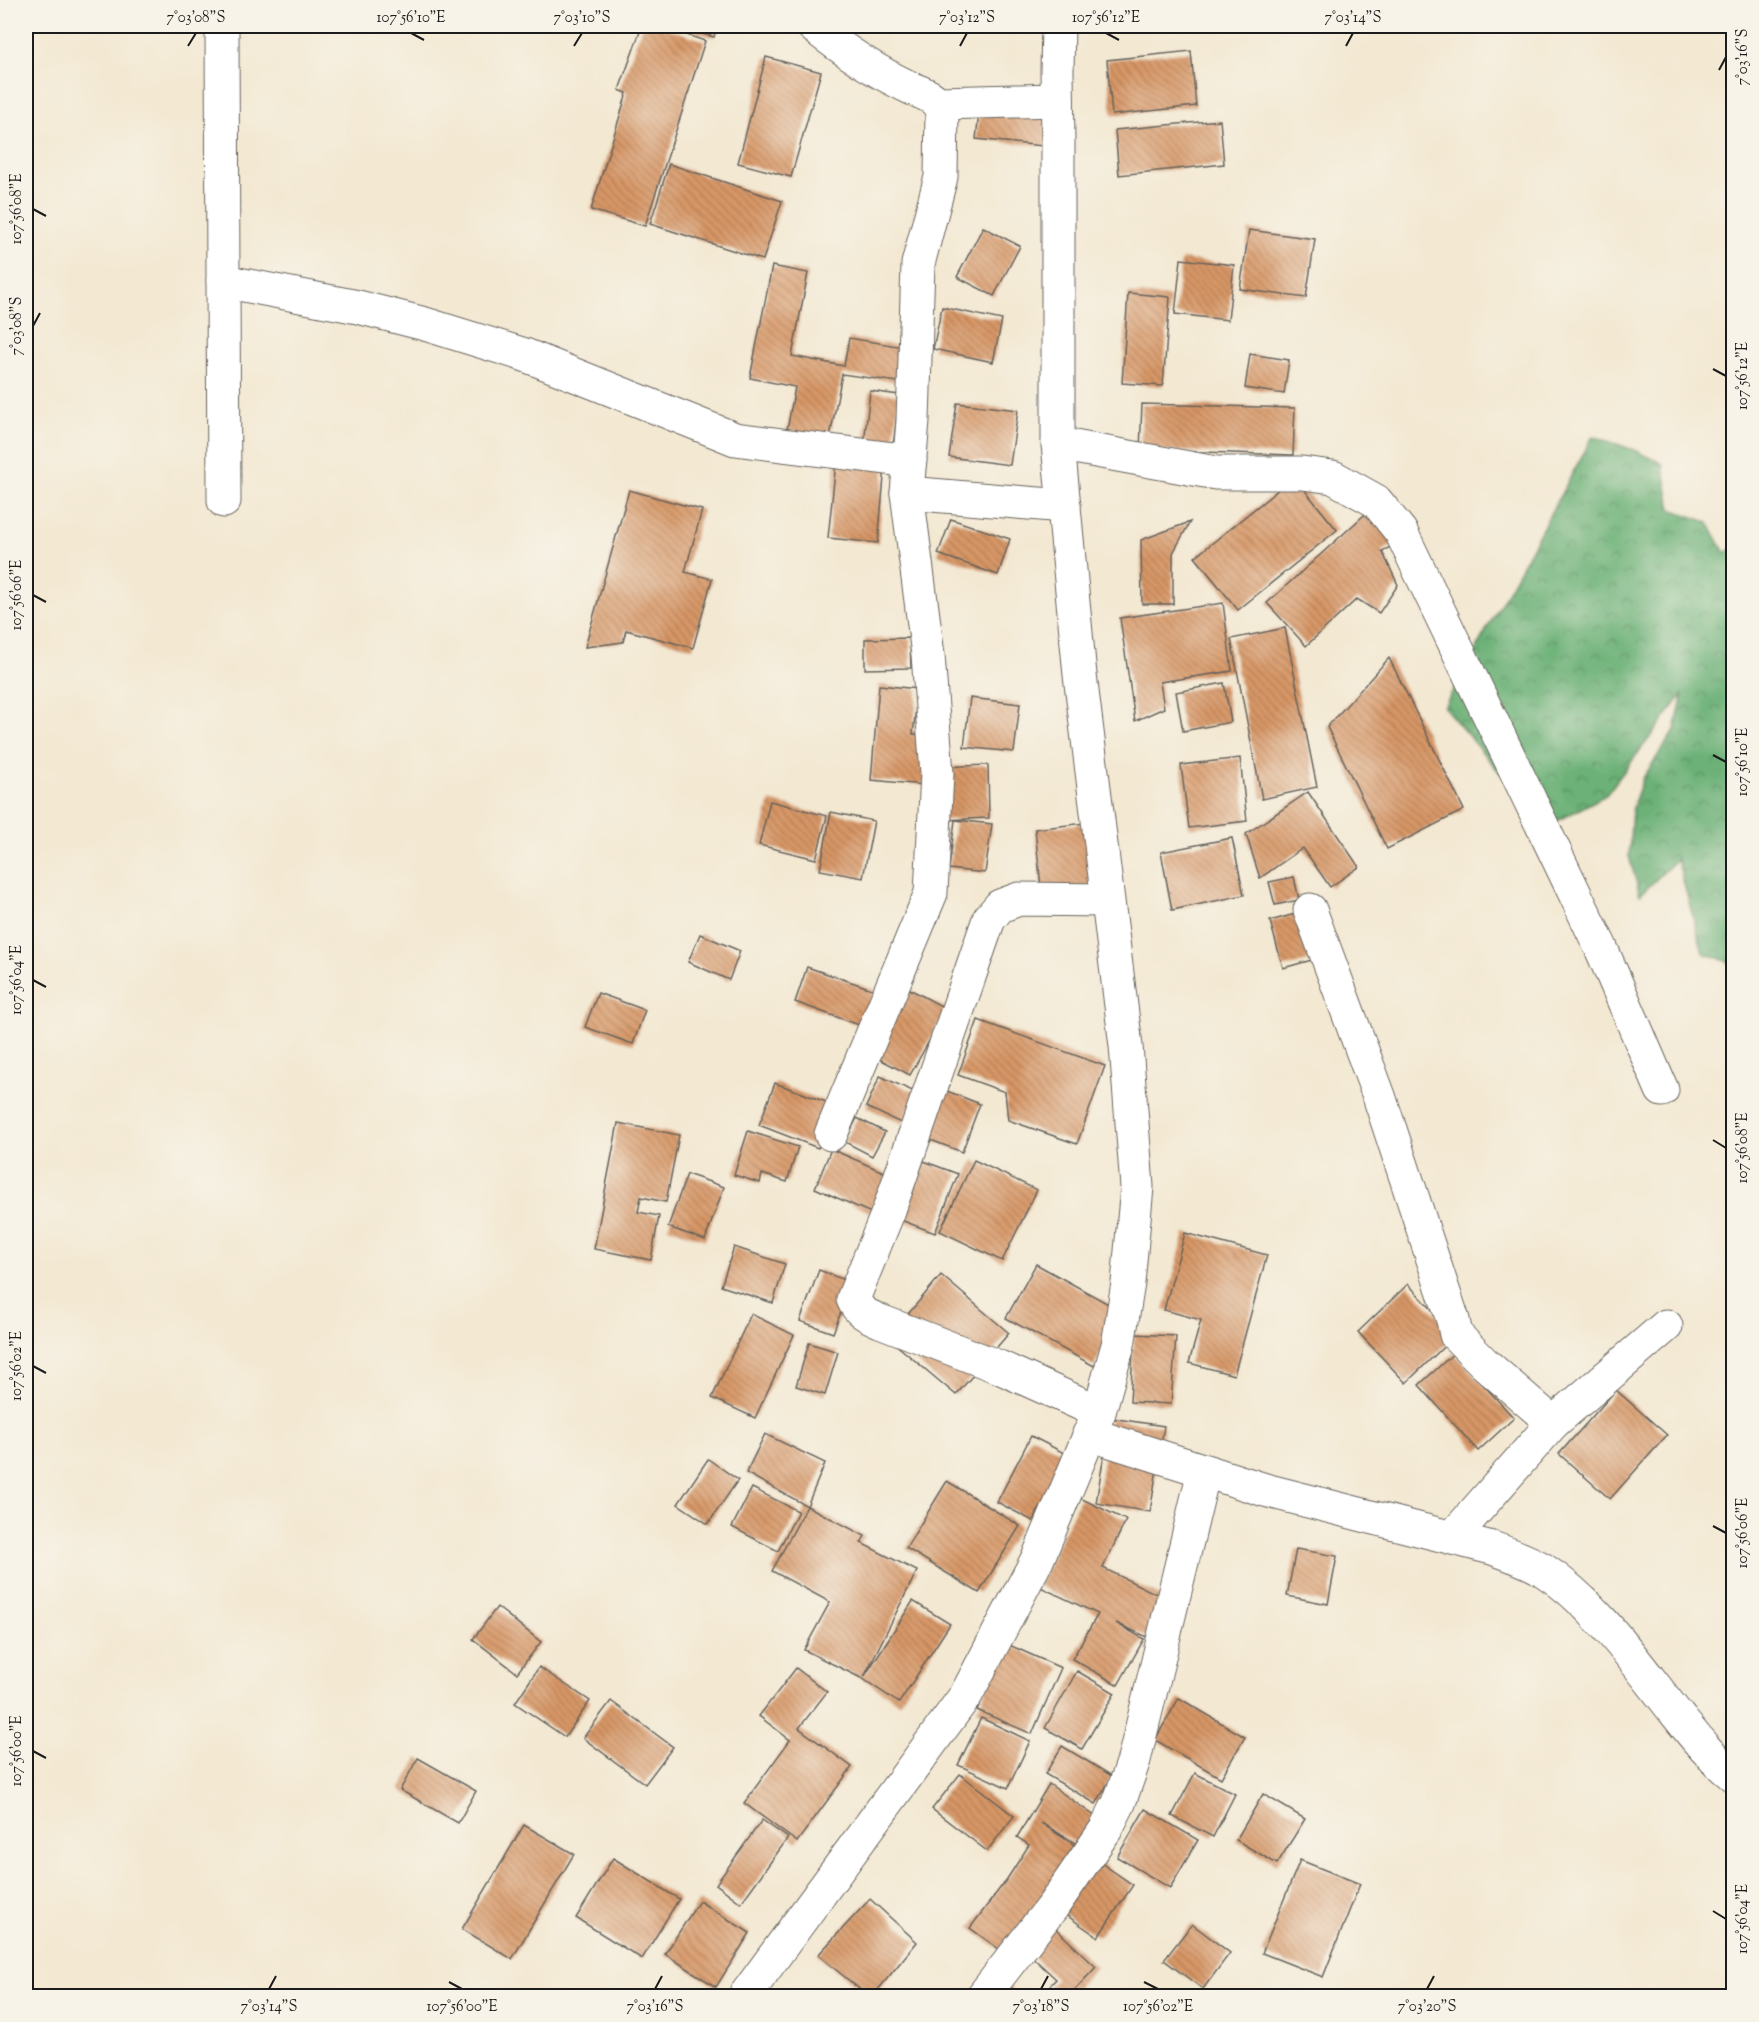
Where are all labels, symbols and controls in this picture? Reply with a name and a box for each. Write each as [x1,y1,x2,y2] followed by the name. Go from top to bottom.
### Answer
[167,8,225,29] text: 7°03'08"S
[377,8,445,29] text: 107°56'10"E
[554,8,610,29] text: 7°03'10"S
[939,8,995,29] text: 7°03'12"S
[1072,8,1140,29] text: 107°56'12"E
[1325,8,1381,29] text: 7°03'14"S
[1733,29,1754,85] text: 7°03'16"S
[7,174,28,244] text: 107°56'08"E
[7,297,28,355] text: 7°03'08"S
[1733,342,1754,410] text: 107°56'12"E
[7,560,28,630] text: 107°56'06"E
[1733,728,1754,796] text: 107°56'10"E
[7,945,28,1015] text: 107°56'04"E
[1733,1113,1754,1183] text: 107°56'08"E
[7,1331,28,1401] text: 107°56'02"E
[1733,1498,1754,1568] text: 107°56'06"E
[7,1716,28,1786] text: 107°56'00"E
[1733,1884,1754,1954] text: 107°56'04"E
[241,1997,297,2018] text: 7°03'14"S
[427,1997,497,2018] text: 107°56'00"E
[627,1997,683,2018] text: 7°03'16"S
[1013,1997,1070,2018] text: 7°03'18"S
[1123,1997,1193,2018] text: 107°56'02"E
[1398,1997,1456,2018] text: 7°03'20"S

